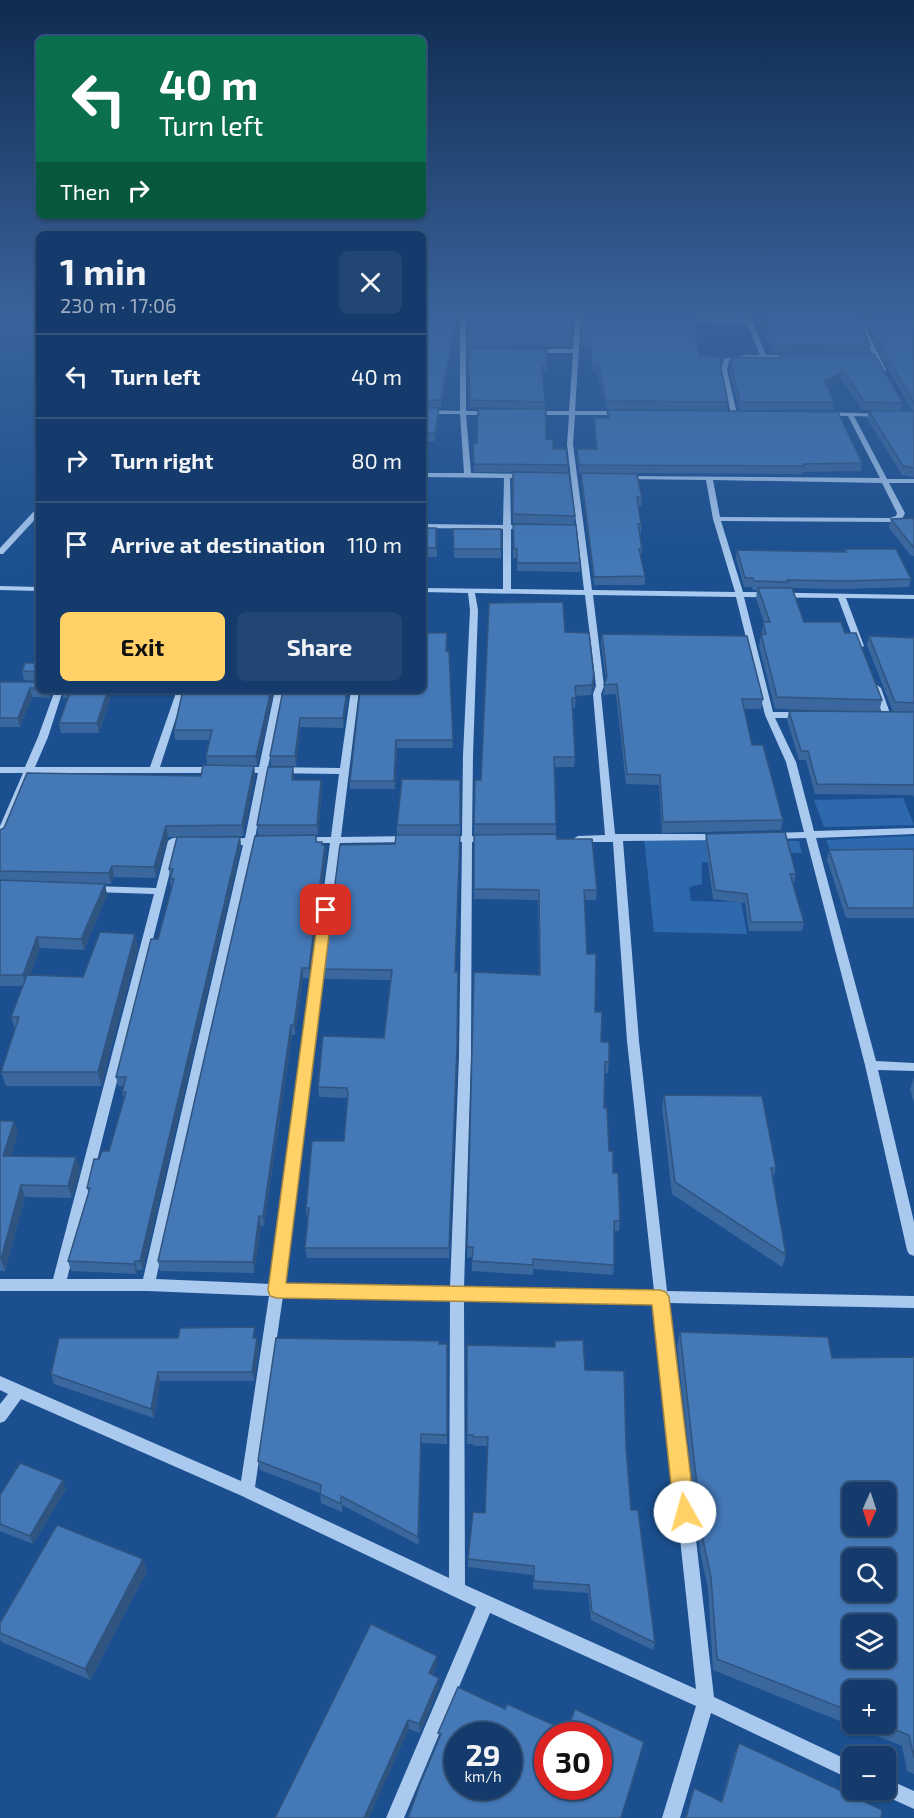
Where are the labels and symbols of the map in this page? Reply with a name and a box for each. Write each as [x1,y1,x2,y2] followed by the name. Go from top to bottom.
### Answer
[300,884,351,935] pin
[653,1480,717,1544] position arrow
[842,1482,896,1536] north arrow
[534,1722,612,1800] speed limit sign: 30

